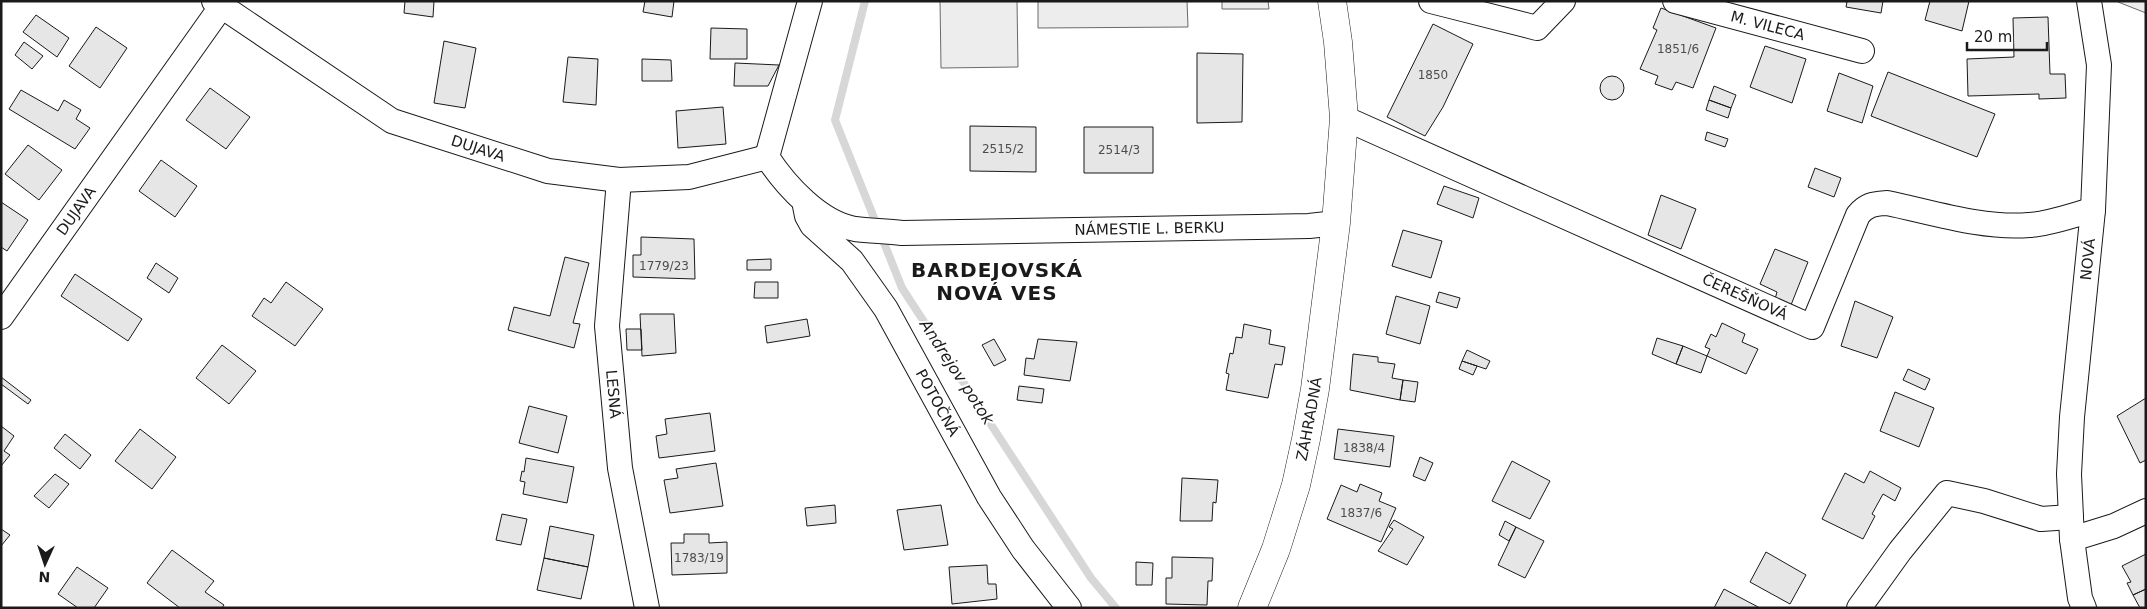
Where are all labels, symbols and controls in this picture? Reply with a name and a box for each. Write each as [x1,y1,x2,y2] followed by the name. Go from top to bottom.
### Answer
[1729,7,1807,44] street label: M. VILECA
[1967,20,2047,52] scale bar
[1974,28,2012,46] text: 20 m
[1657,42,1699,56] house number: 1851/6
[1418,68,1448,82] house number: 1850
[449,132,508,166] street label: DUJAVA
[982,142,1024,156] house number: 2515/2
[1098,143,1140,157] house number: 2514/3
[53,183,100,239] street label: DUJAVA
[1074,218,1224,239] street label: NÁMESTIE L. BERKU
[2077,236,2099,281] street label: NOVÁ
[911,258,1083,305] district label: BARDEJOVSKÁ NOVÁ VES
[639,259,689,273] house number: 1779/23
[1699,269,1791,324] street label: ČEREŠŇOVÁ
[915,315,999,429] water label: Andrejov potok
[912,366,964,440] street label: POTOČNÁ
[602,369,625,420] street label: LESNÁ
[1292,375,1326,463] street label: ZÁHRADNÁ
[1343,441,1385,455] house number: 1838/4
[1340,506,1382,520] house number: 1837/6
[20,539,70,589] north arrow
[674,551,724,565] house number: 1783/19
[38,569,51,585] text: N

